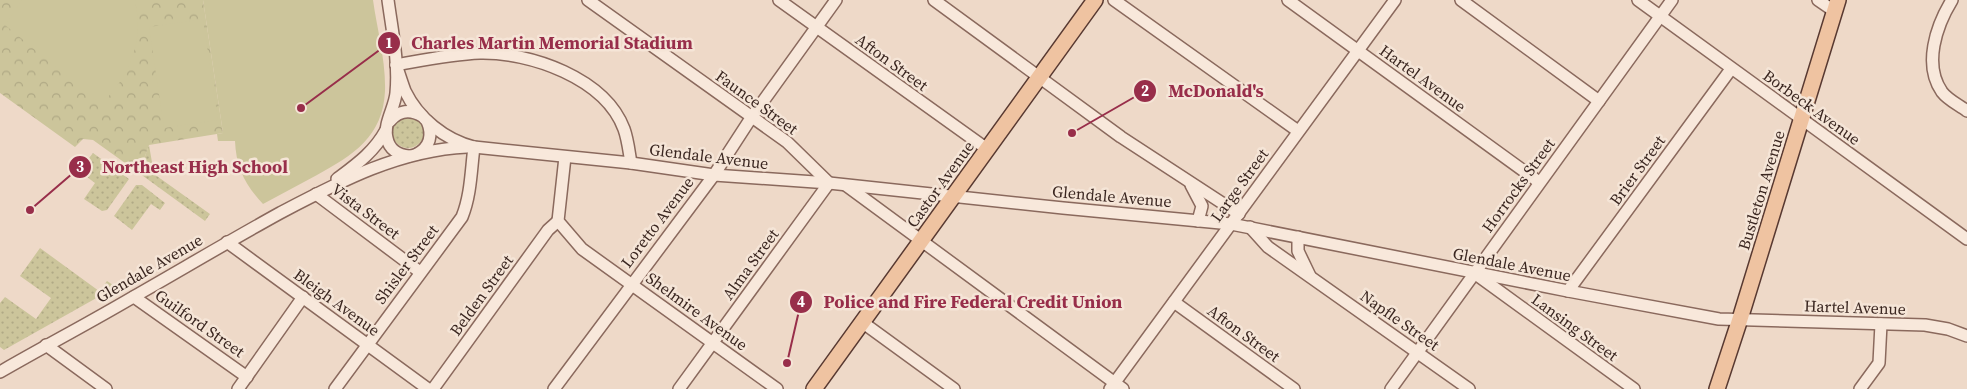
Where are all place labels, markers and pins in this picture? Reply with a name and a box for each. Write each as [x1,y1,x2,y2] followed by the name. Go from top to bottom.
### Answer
[376,26,703,59] callout: Charles Martin Memorial Stadium
[1133,74,1273,107] callout: McDonald's
[67,150,298,183] callout: Northeast High School
[788,286,1132,319] callout: Police and Fire Federal Credit Union

